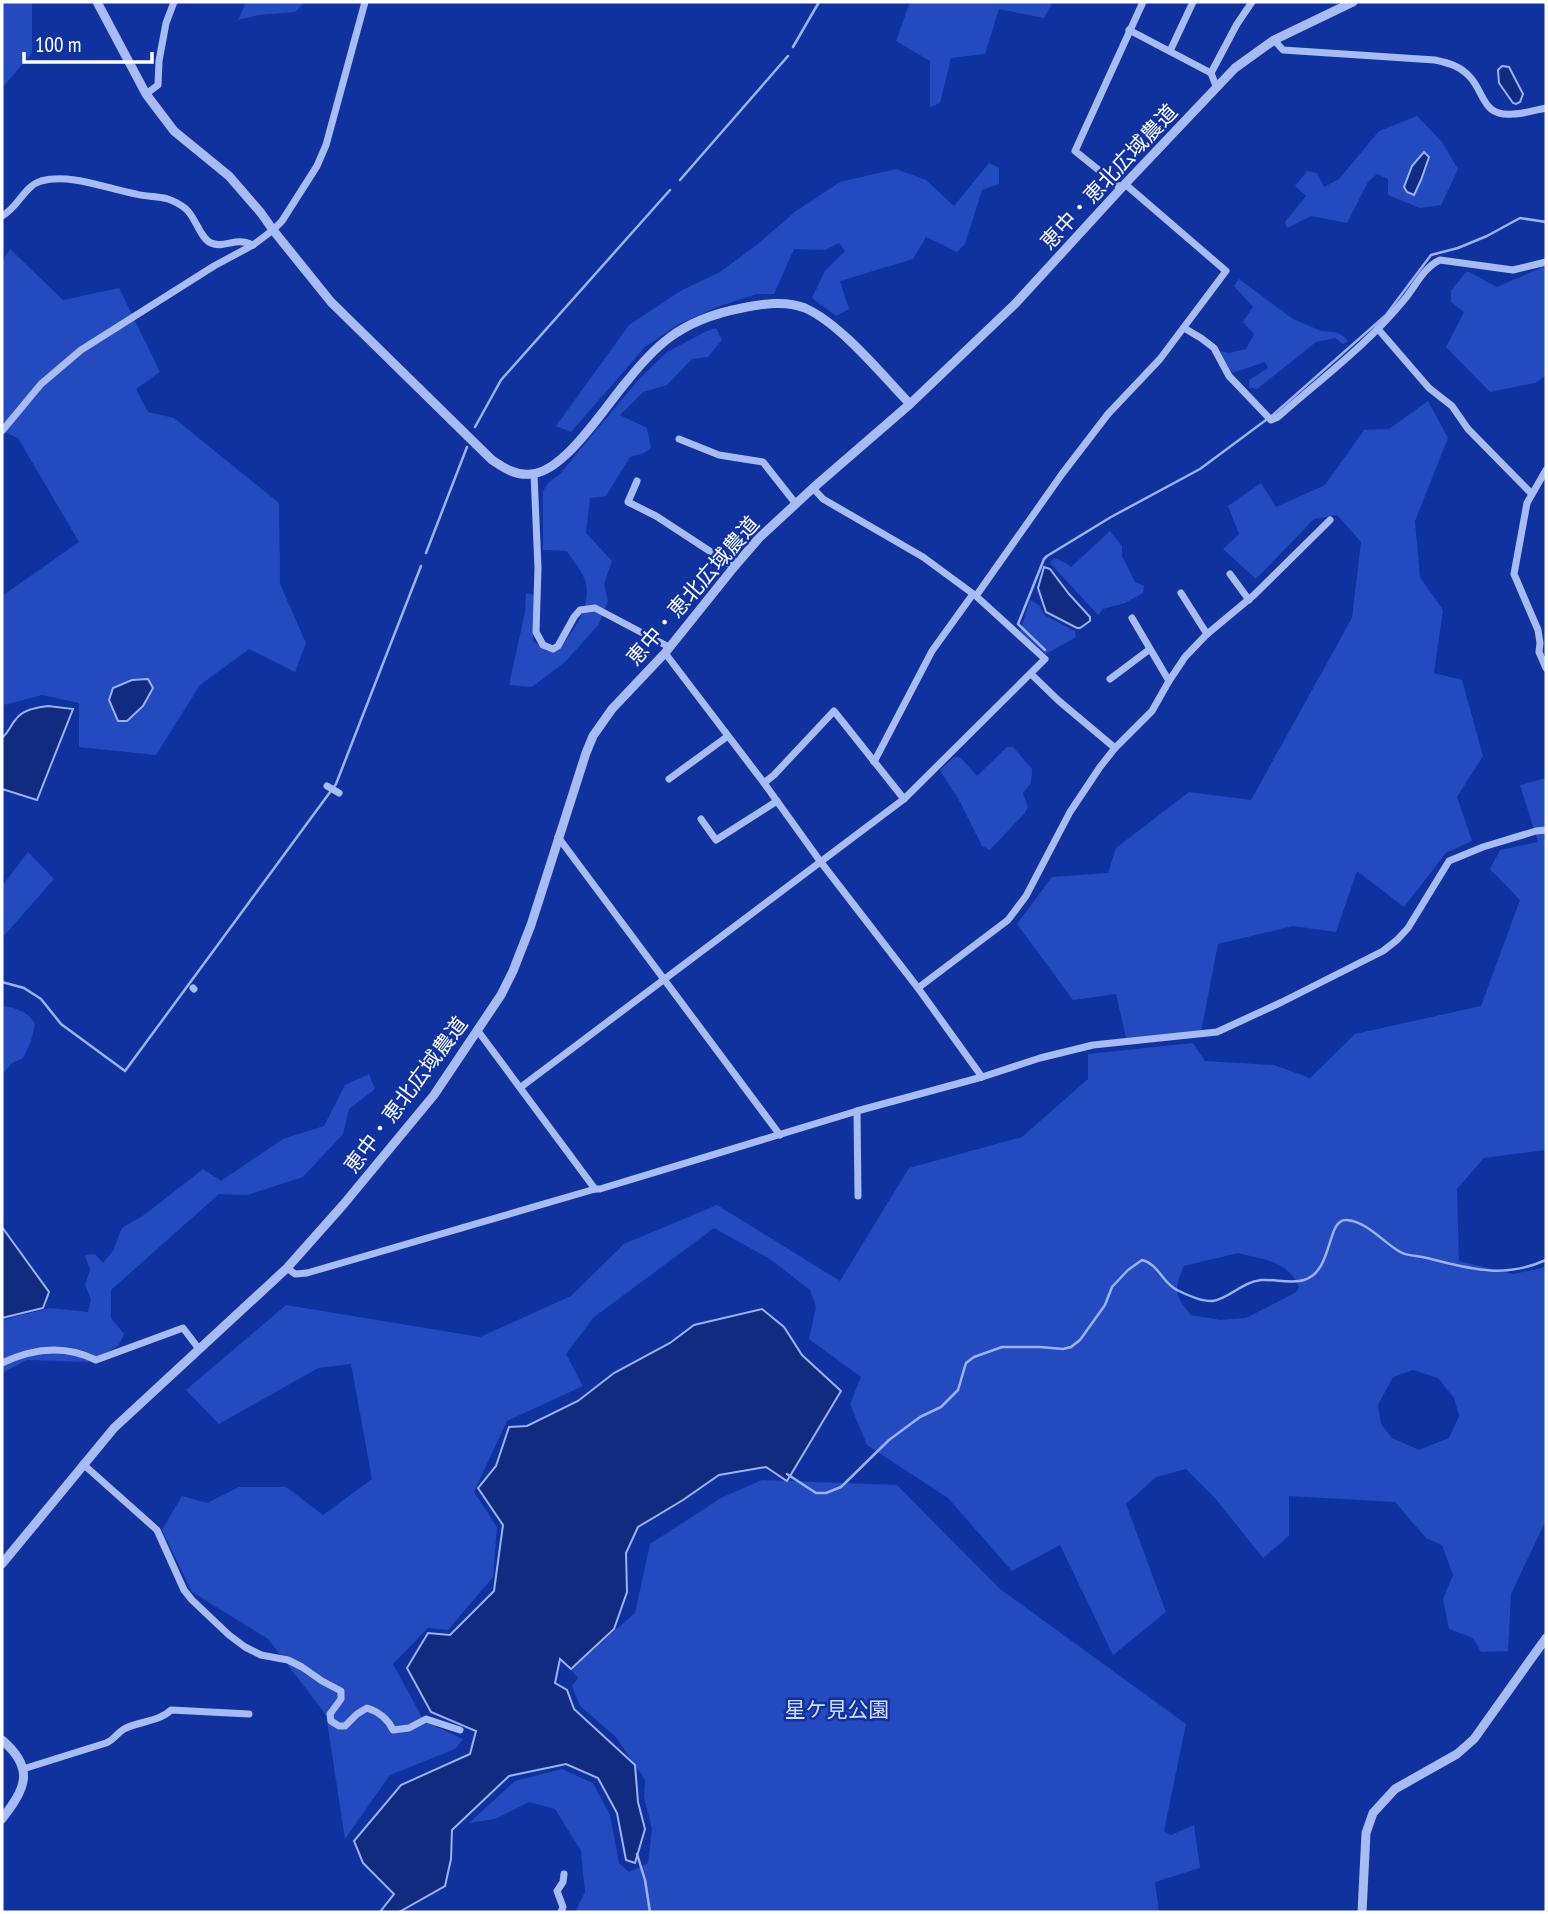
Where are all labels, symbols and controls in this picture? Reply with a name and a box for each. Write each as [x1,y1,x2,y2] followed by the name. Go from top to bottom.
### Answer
[24,21,152,65] scale bar
[35,31,81,58] text: 100 m
[1034,98,1183,255] street label: 恵中・恵北広域農道
[620,510,765,671] street label: 恵中・恵北広域農道
[338,1011,473,1178] street label: 恵中・恵北広域農道
[785,1696,890,1723] park label: 星ケ見公園

